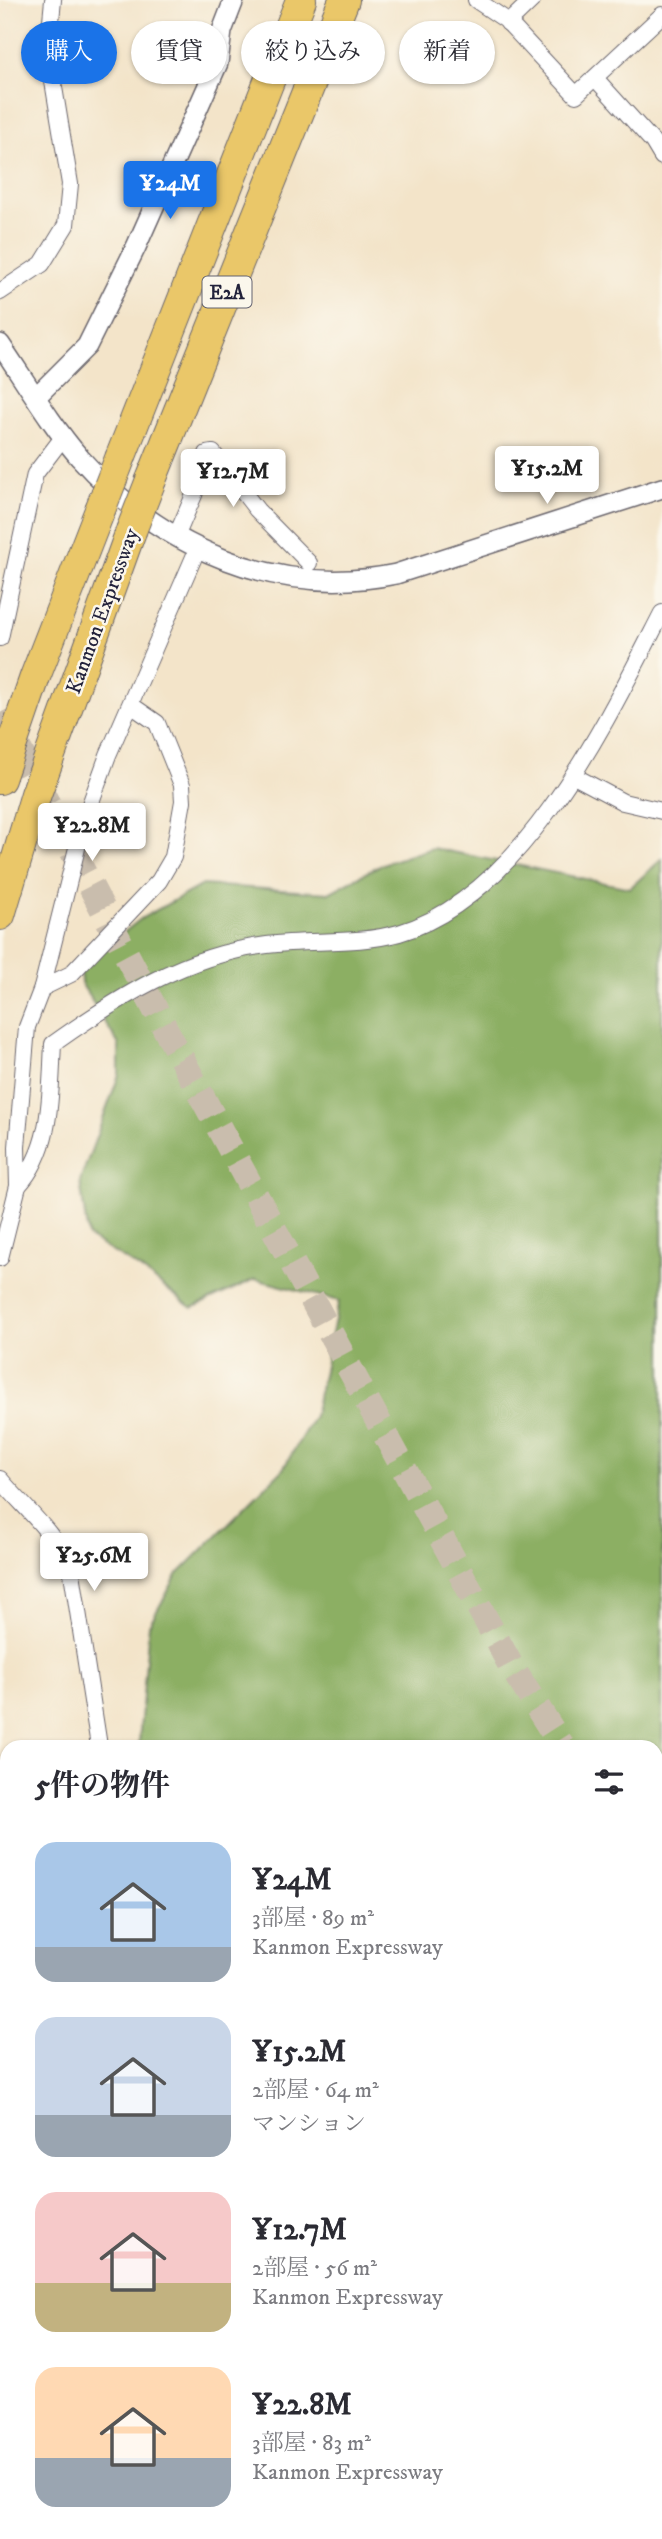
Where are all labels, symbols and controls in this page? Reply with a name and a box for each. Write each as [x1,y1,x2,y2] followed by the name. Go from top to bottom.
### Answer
[21,21,117,84] chip: 購入
[131,21,227,84] chip: 賃貸
[241,21,385,84] chip: 絞り込み
[399,21,495,84] chip: 新着
[129,162,211,221] pin: ¥24M
[140,169,201,198] text: ¥24M
[202,276,252,308] road number: E2A
[490,447,604,506] pin: ¥15.2M
[176,449,290,509] pin: ¥12.7M
[511,454,583,483] text: ¥15.2M
[197,457,269,486] text: ¥12.7M
[61,524,145,698] street label: Kanmon Expressway
[35,804,149,863] pin: ¥22.8M
[54,811,130,840] text: ¥22.8M
[37,1534,151,1593] pin: ¥25.6M
[56,1541,132,1570] text: ¥25.6M
[590,1763,628,1801] icon: filters
[35,1768,170,1805] text: 5件の物件
[252,1862,332,1899] text: ¥24M
[91,1870,175,1954] icon: home
[252,1904,374,1933] text: 3部屋 · 89 m²
[252,1933,443,1962] text: Kanmon Expressway
[252,2034,346,2071] text: ¥15.2M
[91,2045,175,2129] icon: home
[252,2076,379,2105] text: 2部屋 · 64 m²
[252,2110,366,2139] text: マンション
[252,2212,347,2249] text: ¥12.7M
[91,2220,175,2304] icon: home
[252,2254,377,2283] text: 2部屋 · 56 m²
[252,2283,443,2312] text: Kanmon Expressway
[252,2387,352,2424] text: ¥22.8M
[91,2395,175,2479] icon: home
[252,2429,371,2458] text: 3部屋 · 83 m²
[252,2458,443,2487] text: Kanmon Expressway

